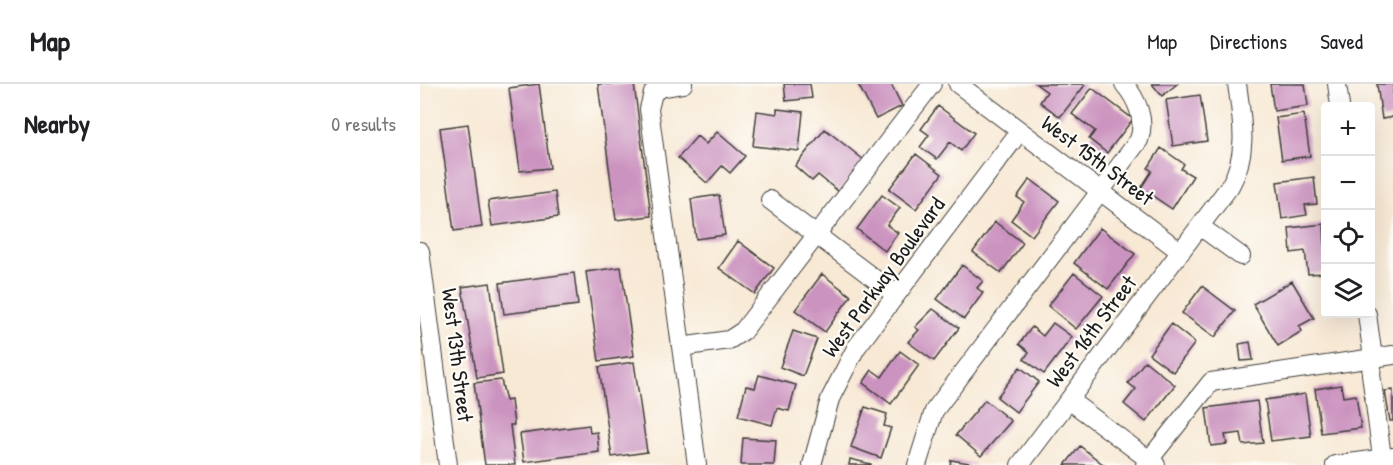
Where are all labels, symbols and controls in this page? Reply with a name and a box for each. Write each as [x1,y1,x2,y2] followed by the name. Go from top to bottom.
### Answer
[30,22,70,60] text: Map
[1147,27,1177,56] text: Map
[1210,27,1287,56] text: Directions
[1320,27,1363,56] text: Saved
[1321,102,1375,318] map controls
[1321,102,1375,156] button: +
[24,106,90,141] text: Nearby
[1036,108,1161,212] street label: West 15th Street
[331,110,396,137] text: 0 results
[1321,156,1375,210] button: −
[815,190,952,363] street label: West Parkway Boulevard
[1321,210,1375,264] button: locate
[1321,264,1375,318] button: layers
[1039,268,1143,393] street label: West 16th Street
[435,287,481,424] street label: West 13th Street

